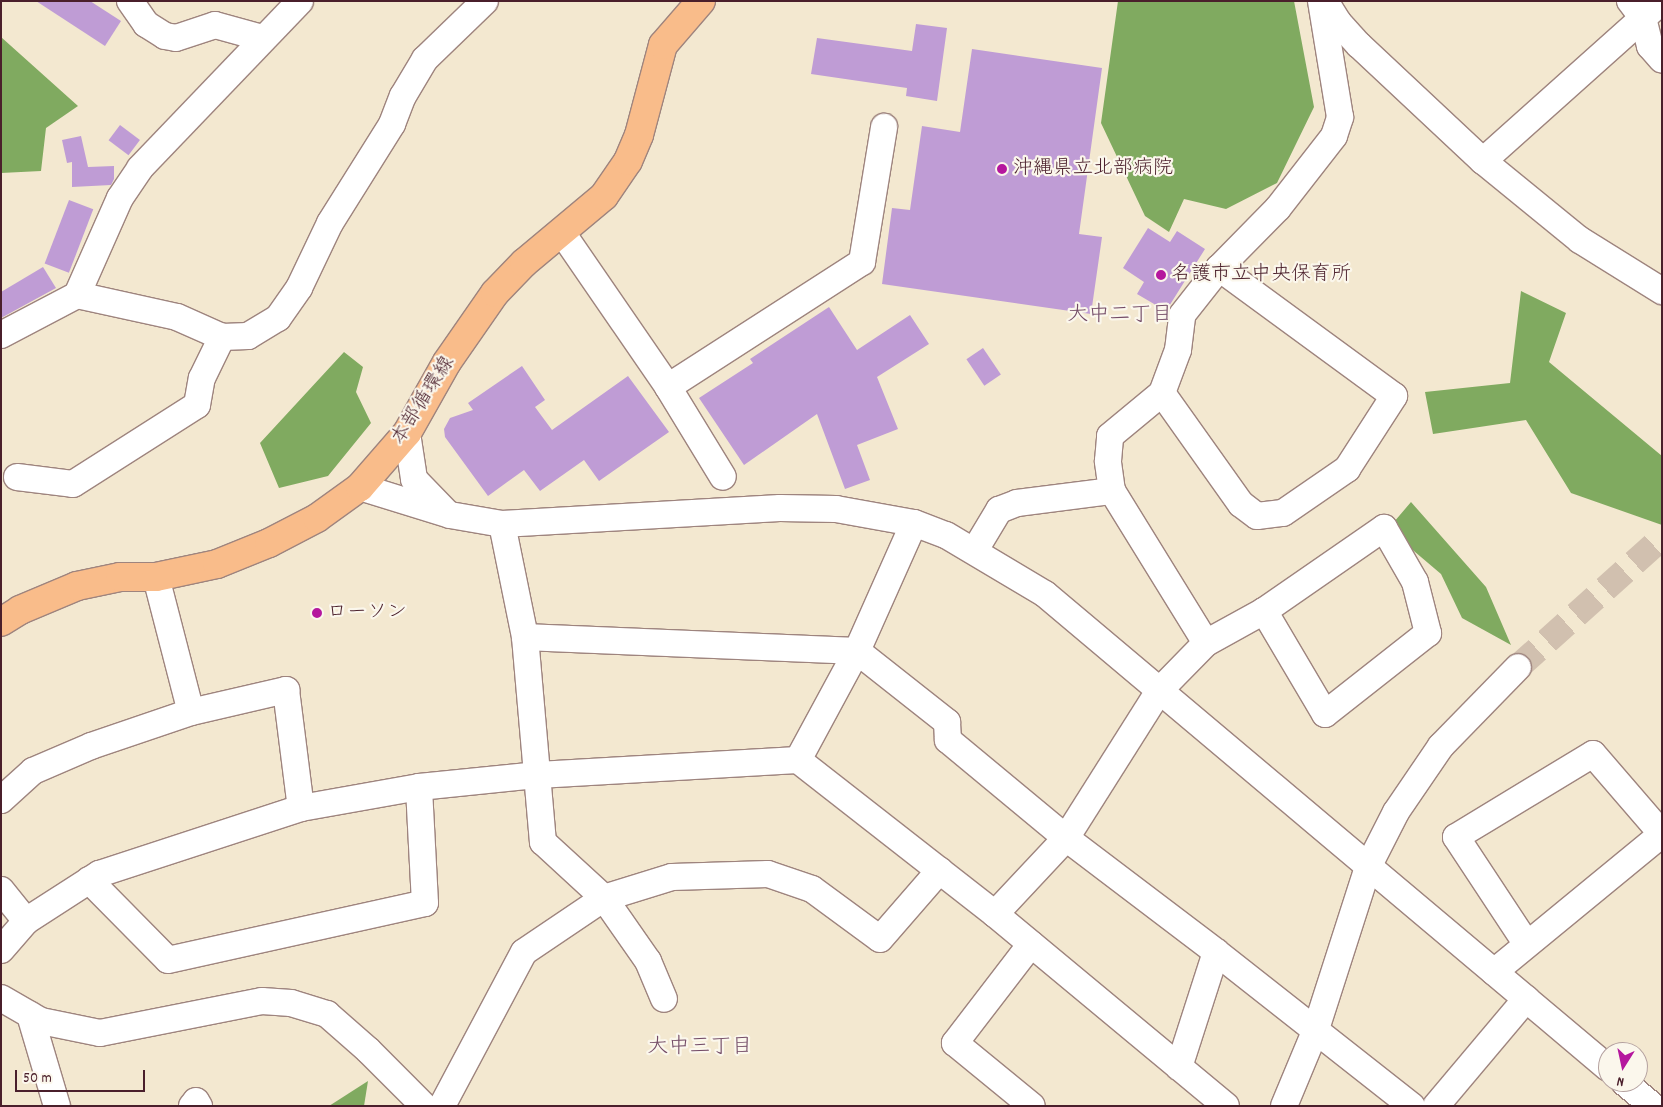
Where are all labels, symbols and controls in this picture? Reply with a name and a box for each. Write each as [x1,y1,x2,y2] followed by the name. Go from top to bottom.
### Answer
[1013,157,1173,181] place label: 沖縄県立北部病院
[995,162,1009,176] marker: 沖縄県立北部病院
[1171,263,1351,287] place label: 名護市立中央保育所
[1155,269,1167,281] marker: 名護市立中央保育所
[1068,303,1172,329] district label: 大中二丁目
[387,352,461,450] street label: 本部循環線
[327,601,407,625] place label: ローソン
[311,607,323,619] marker: ローソン
[648,1035,752,1061] district label: 大中三丁目
[1598,1042,1648,1092] north arrow
[18,1060,148,1092] scale bar
[23,1068,52,1090] text: 50 m
[1615,1070,1626,1091] text: N

